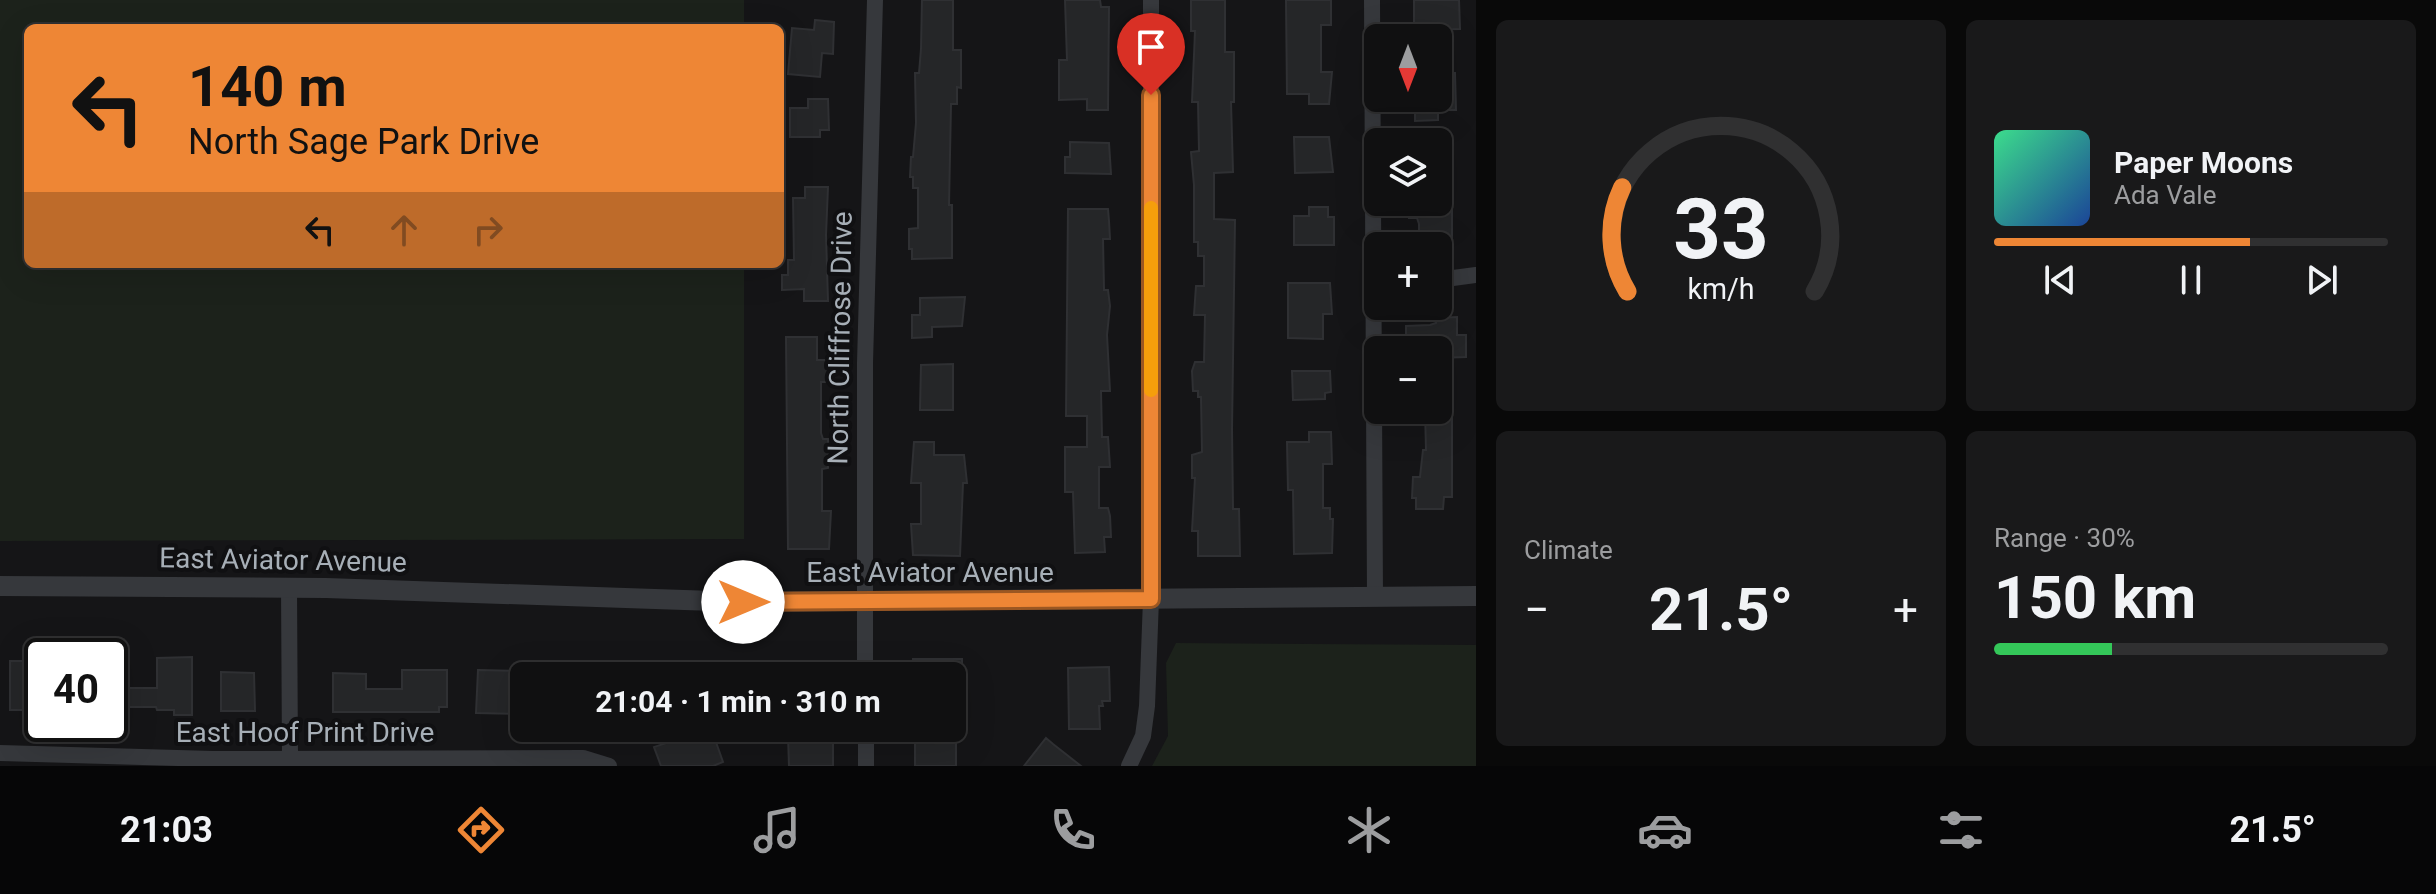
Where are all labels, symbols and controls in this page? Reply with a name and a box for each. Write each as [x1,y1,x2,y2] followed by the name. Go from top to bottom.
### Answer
[1117,13,1185,95] pin
[1364,24,1452,112] north arrow
[1364,24,1452,424] map controls
[1129,25,1173,69] icon: arrive
[188,54,347,120] text: 140 m
[56,56,160,160] icon: left
[188,121,539,163] text: North Sage Park Drive
[1364,128,1452,216] button: layers
[2114,145,2293,180] text: Paper Moons
[1673,180,1769,277] text: 33
[2114,180,2216,210] text: Ada Vale
[298,208,342,252] icon: left
[382,208,426,252] icon: ahead
[466,208,510,252] icon: right
[821,211,859,465] street label: North Cliffrose Drive
[1364,232,1452,320] button: +
[2038,258,2082,302] icon: previous
[2169,258,2213,302] icon: pause
[2300,258,2344,302] icon: next
[1687,272,1755,306] text: km/h
[1364,336,1452,424] button: −
[1994,523,2135,553] text: Range · 30%
[1524,535,1613,565] text: Climate
[159,541,407,579] street label: East Aviator Avenue
[806,556,1054,589] street label: East Aviator Avenue
[701,560,785,644] position arrow
[1994,562,2196,633] text: 150 km
[1649,574,1793,645] text: 21.5°
[1524,584,1549,636] text: −
[1893,584,1918,636] text: +
[24,638,128,742] speed limit sign: 40
[595,684,881,719] text: 21:04 · 1 min · 310 m
[176,716,434,749] street label: East Hoof Print Drive
[453,802,509,858] icon: directions
[749,802,805,858] icon: music
[1045,802,1101,858] icon: phone
[1341,802,1397,858] icon: climate
[1637,802,1693,858] icon: car
[1933,802,1989,858] icon: filters
[120,809,213,851] text: 21:03
[2229,809,2316,851] text: 21.5°

